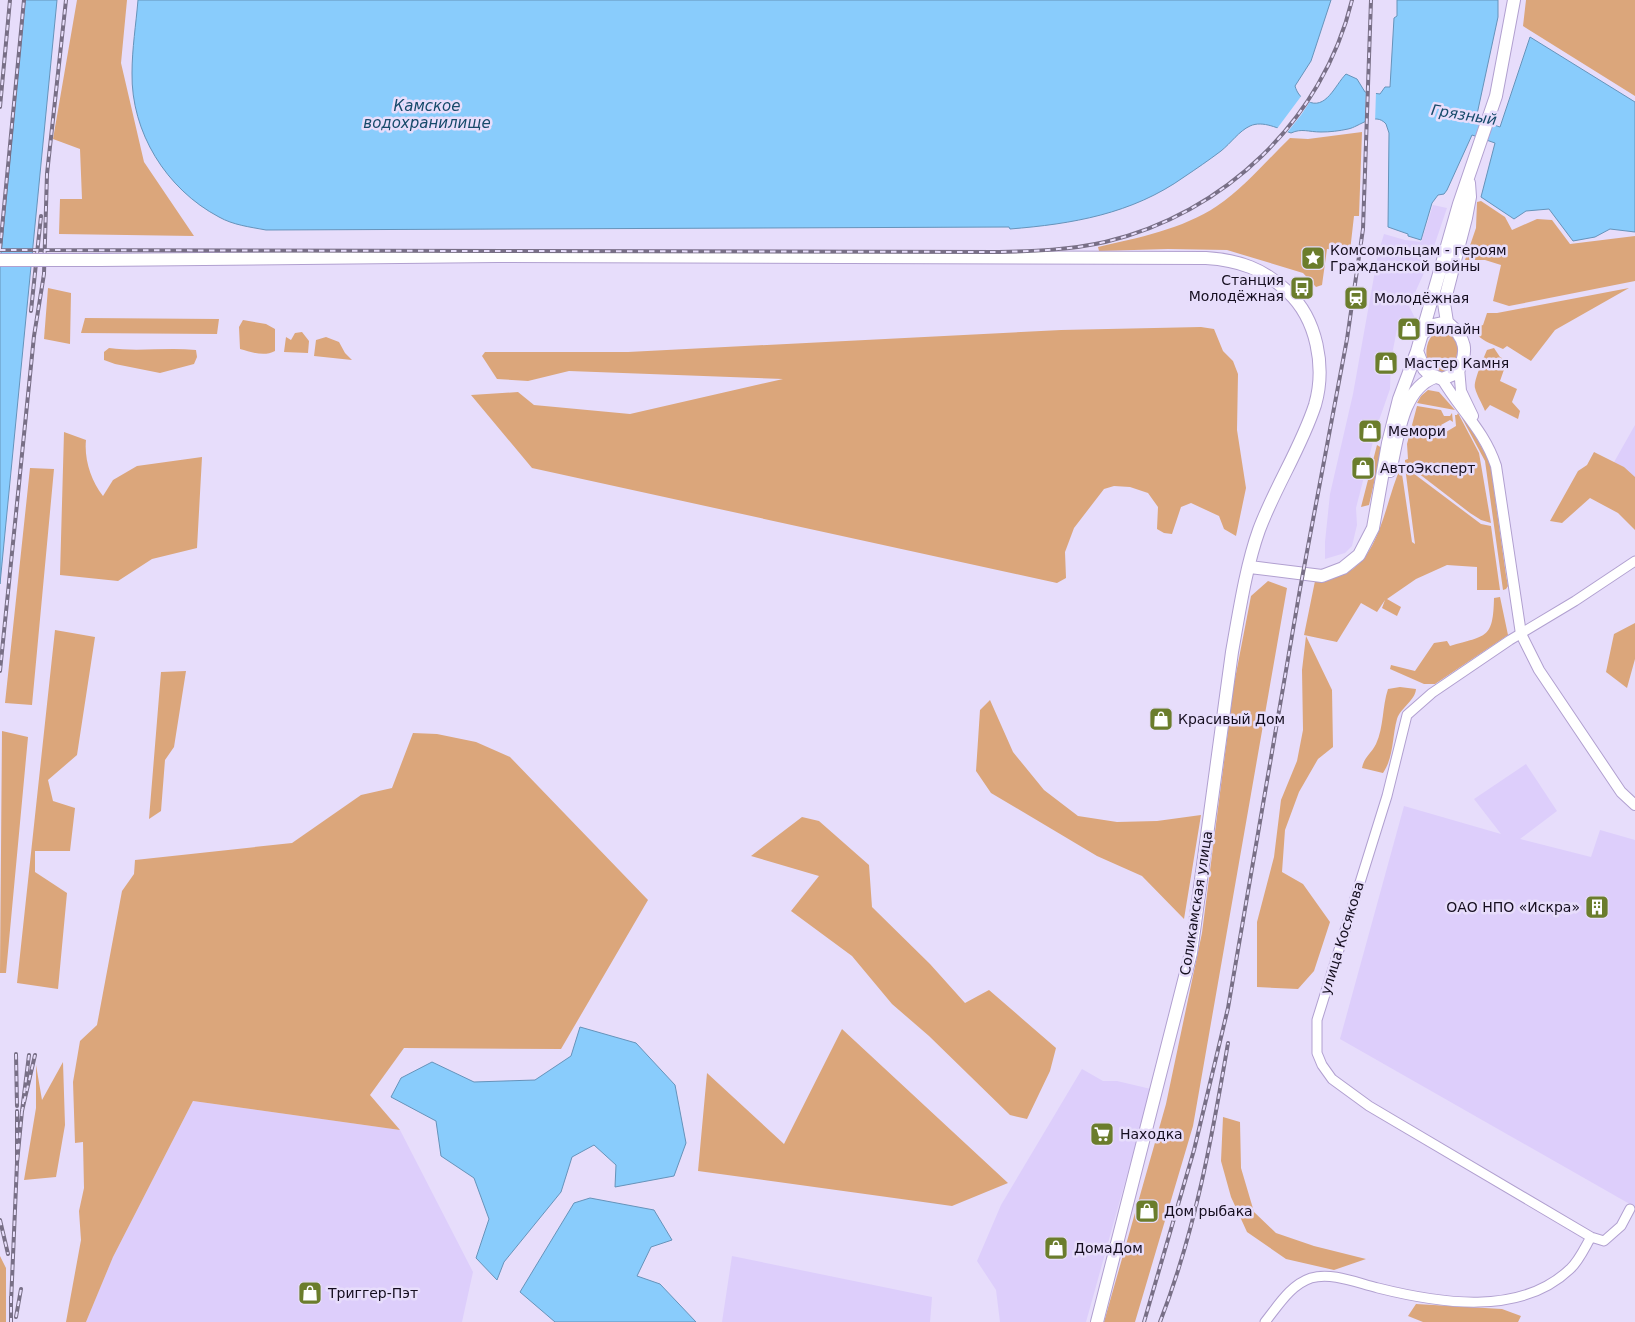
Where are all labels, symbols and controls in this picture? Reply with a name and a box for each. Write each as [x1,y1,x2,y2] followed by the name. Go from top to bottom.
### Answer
[363,97,491,132] water label: Камское водохранилище
[1430,101,1498,129] water label: Грязный
[1330,242,1507,274] place label: Комсомольцам - героям Гражданской войны
[1300,245,1326,271] place icon: Комсомольцам - героям Гражданской войны
[1189,272,1284,304] place label: Станция Молодёжная
[1289,275,1315,301] bus stop icon: Станция Молодёжная
[1343,285,1369,311] station icon: Молодёжная
[1374,290,1469,306] place label: Молодёжная
[1396,316,1422,342] shop icon: Билайн
[1426,321,1480,337] place label: Билайн
[1373,350,1399,376] shop icon: Мастер Камня
[1404,355,1509,371] place label: Мастер Камня
[1357,418,1383,444] shop icon: Мемори
[1388,423,1446,439] place label: Мемори
[1350,455,1376,481] shop icon: АвтоЭксперт
[1380,460,1475,476] place label: АвтоЭксперт
[1148,706,1174,732] shop icon: Красивый Дом
[1178,711,1285,727] place label: Красивый Дом
[1177,830,1215,976] street label: Соликамская улица
[1317,880,1367,996] street label: улица Косякова
[1584,894,1610,920] building icon: ОАО НПО «Искра»
[1446,899,1580,915] place label: ОАО НПО «Искра»
[1089,1121,1115,1147] supermarket icon: Находка
[1120,1126,1183,1142] place label: Находка
[1134,1198,1160,1224] shop icon: Дом рыбака
[1164,1203,1253,1219] place label: Дом рыбака
[1043,1235,1069,1261] shop icon: ДомаДом
[1074,1240,1143,1256] place label: ДомаДом
[297,1280,323,1306] shop icon: Триггер-Пэт
[327,1285,418,1301] place label: Триггер-Пэт

